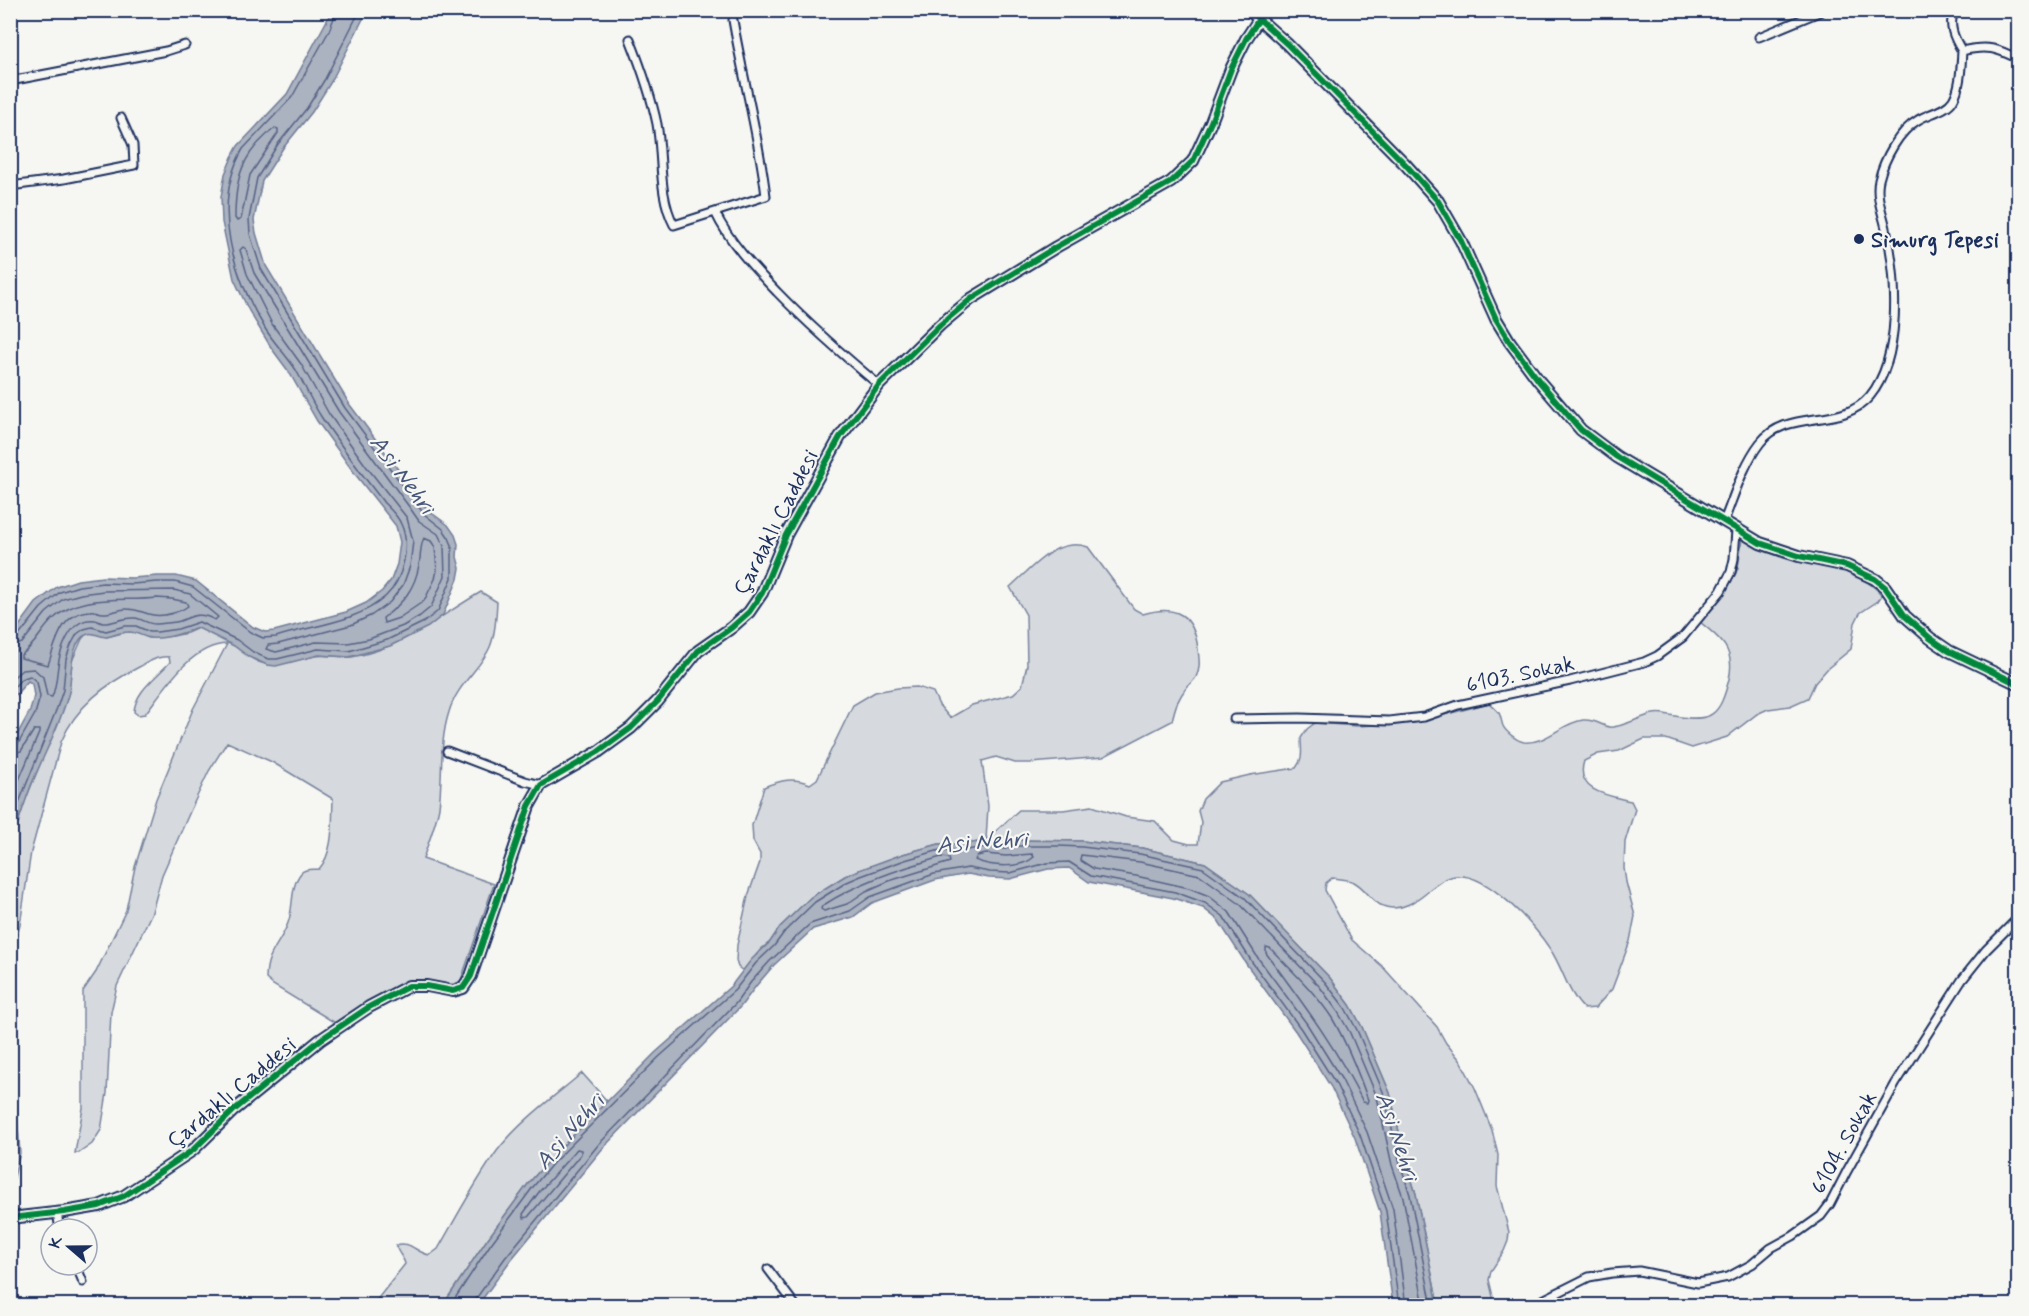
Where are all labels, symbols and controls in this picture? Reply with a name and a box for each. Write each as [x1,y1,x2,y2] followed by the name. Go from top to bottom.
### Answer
[1871,227,1999,256] place label: Simurg Tepesi
[1852,232,1866,246] marker: Simurg Tepesi
[362,429,443,523] water label: Asi Nehri
[728,445,826,600] street label: Çardaklı Caddesi
[1464,650,1577,700] street label: 6103. Sokak
[935,823,1032,862] water label: Asi Nehri
[162,1031,302,1156] street label: Çardaklı Caddesi
[528,1085,614,1177] water label: Asi Nehri
[1805,1087,1884,1199] street label: 6104. Sokak
[1367,1088,1427,1187] water label: Asi Nehri
[39,1217,99,1277] north arrow
[45,1233,68,1251] text: K

